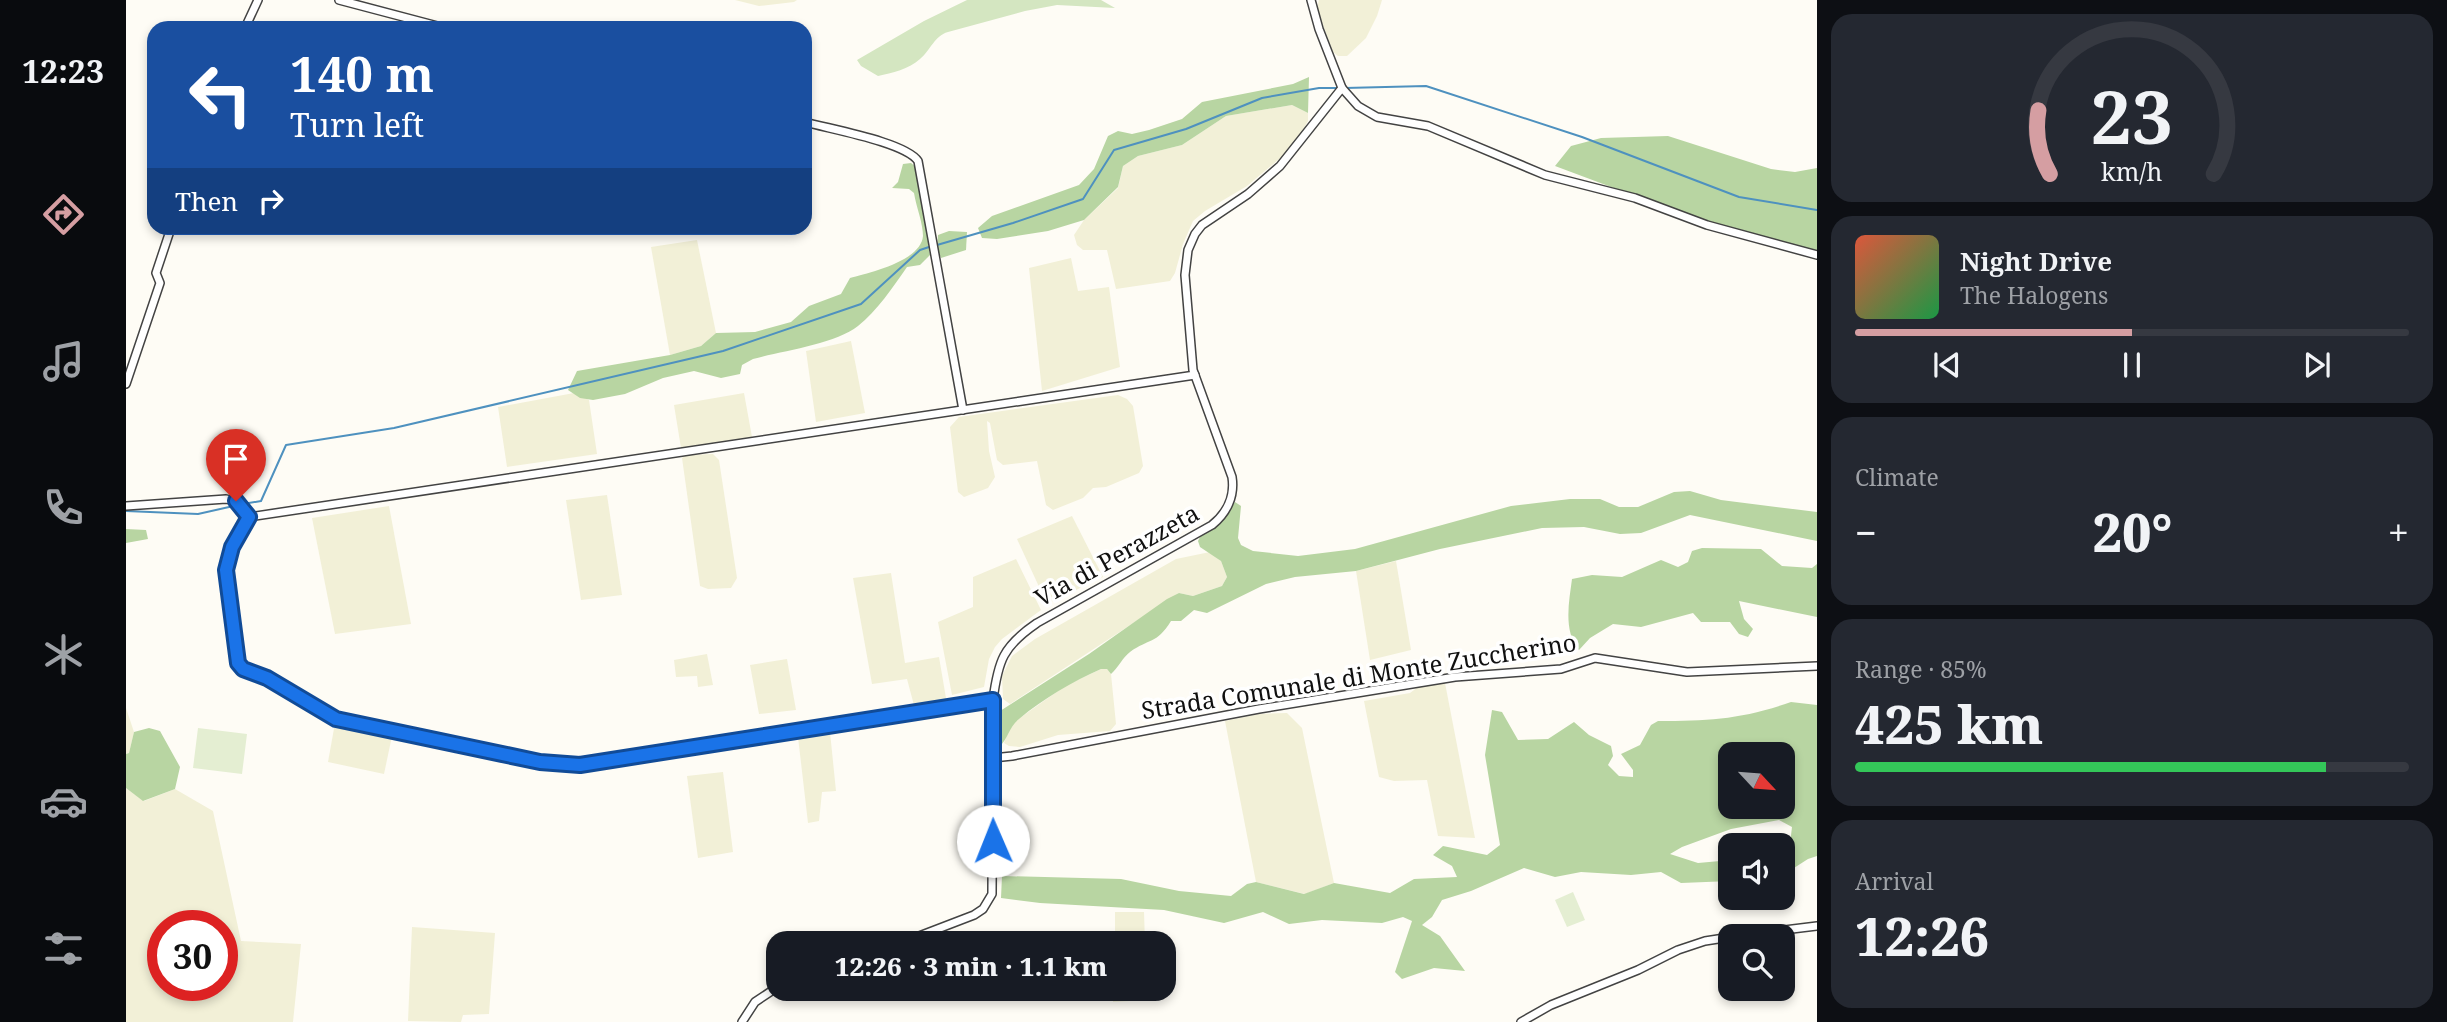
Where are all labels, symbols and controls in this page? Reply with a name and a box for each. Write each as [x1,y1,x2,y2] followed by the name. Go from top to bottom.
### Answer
[290,40,434,106] text: 140 m
[22,49,104,92] text: 12:23
[175,49,266,140] icon: left
[2091,66,2173,165] text: 23
[290,103,424,146] text: Turn left
[2101,154,2163,188] text: km/h
[252,182,290,220] icon: right
[175,183,238,219] text: Then
[39,190,88,239] icon: directions
[1960,243,2112,279] text: Night Drive
[1960,279,2108,311] text: The Halogens
[39,337,88,386] icon: music
[1928,346,1966,384] icon: previous
[2113,346,2151,384] icon: pause
[2298,346,2336,384] icon: next
[206,429,266,501] pin
[217,440,255,478] icon: arrive
[1855,461,1939,493] text: Climate
[39,483,88,532] icon: phone
[1028,496,1204,614] street label: Via di Perazzeta
[2092,496,2172,567] text: 20°
[1855,506,1877,558] text: −
[2388,506,2409,558] text: +
[1139,625,1579,726] street label: Strada Comunale di Monte Zuccherino
[39,630,88,679] icon: climate
[1855,653,1987,685] text: Range · 85%
[1855,688,2043,759] text: 425 km
[1718,742,1796,819] north arrow
[1718,742,1795,1001] map controls
[39,777,88,826] icon: car
[956,804,1030,878] position arrow
[1718,833,1795,910] button: sound
[1855,865,1934,897] text: Arrival
[1855,900,1989,971] text: 12:26
[147,910,238,1001] speed limit sign: 30
[39,924,88,973] icon: filters
[1718,924,1795,1001] button: search
[835,948,1107,984] text: 12:26 · 3 min · 1.1 km

